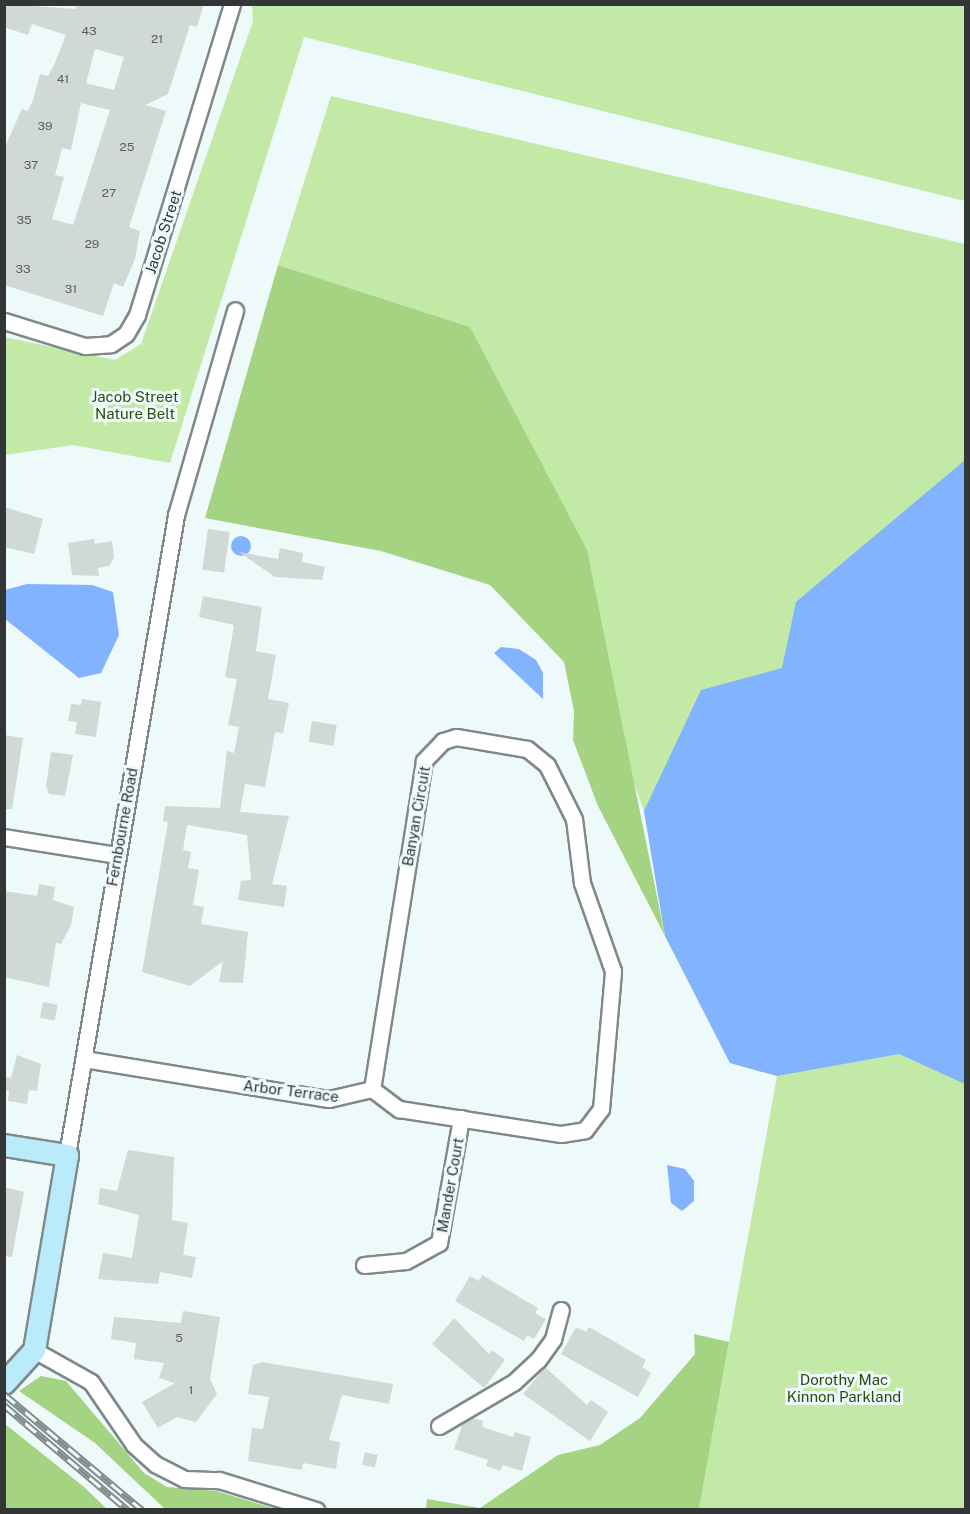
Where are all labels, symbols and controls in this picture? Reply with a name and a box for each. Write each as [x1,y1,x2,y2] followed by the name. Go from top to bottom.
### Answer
[81,25,97,39] house number: 43
[151,33,163,47] house number: 21
[57,73,69,87] house number: 41
[38,120,52,134] house number: 39
[120,141,134,155] house number: 25
[24,159,38,173] house number: 37
[102,187,116,201] house number: 27
[141,188,185,276] street label: Jacob Street
[16,214,32,228] house number: 35
[85,238,99,252] house number: 29
[15,263,31,277] house number: 33
[65,283,77,297] house number: 31
[91,387,179,422] park label: Jacob Street Nature Belt
[398,764,434,868] street label: Banyan Circuit
[103,766,141,888] street label: Fernbourne Road
[242,1076,340,1106] street label: Arbor Terrace
[433,1136,467,1234] street label: Mander Court
[175,1332,183,1346] house number: 5
[787,1370,901,1405] park label: Dorothy Mac Kinnon Parkland
[189,1384,193,1398] house number: 1

